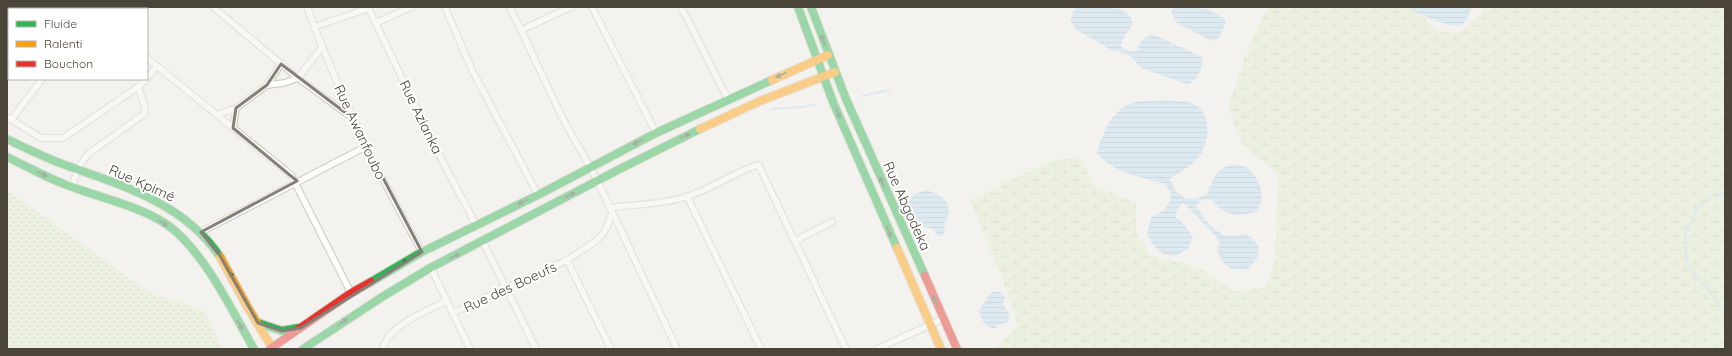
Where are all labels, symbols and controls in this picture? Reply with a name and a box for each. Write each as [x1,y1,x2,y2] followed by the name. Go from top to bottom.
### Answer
[8,8,148,80] legend
[44,16,77,31] text: Fluide
[819,33,825,45] one-way arrow
[44,36,82,51] text: Ralenti
[44,56,93,71] text: Bouchon
[775,72,787,78] one-way arrow
[395,77,447,157] street label: Rue Azianka
[330,82,390,182] street label: Rue Awanfoubo
[835,107,841,118] one-way arrow
[680,133,691,139] one-way arrow
[632,139,644,145] one-way arrow
[879,159,935,253] street label: Rue Abgodeka
[106,160,178,206] street label: Rue Kpimé
[37,171,48,177] one-way arrow
[879,177,885,188] one-way arrow
[564,192,576,198] one-way arrow
[517,199,528,205] one-way arrow
[157,219,168,226] one-way arrow
[886,226,893,238] one-way arrow
[449,253,461,259] one-way arrow
[401,257,413,264] one-way arrow
[461,258,559,316] street label: Rue des Boeufs
[229,271,235,283] one-way arrow
[932,295,938,307] one-way arrow
[337,318,348,325] one-way arrow
[236,319,243,331] one-way arrow

